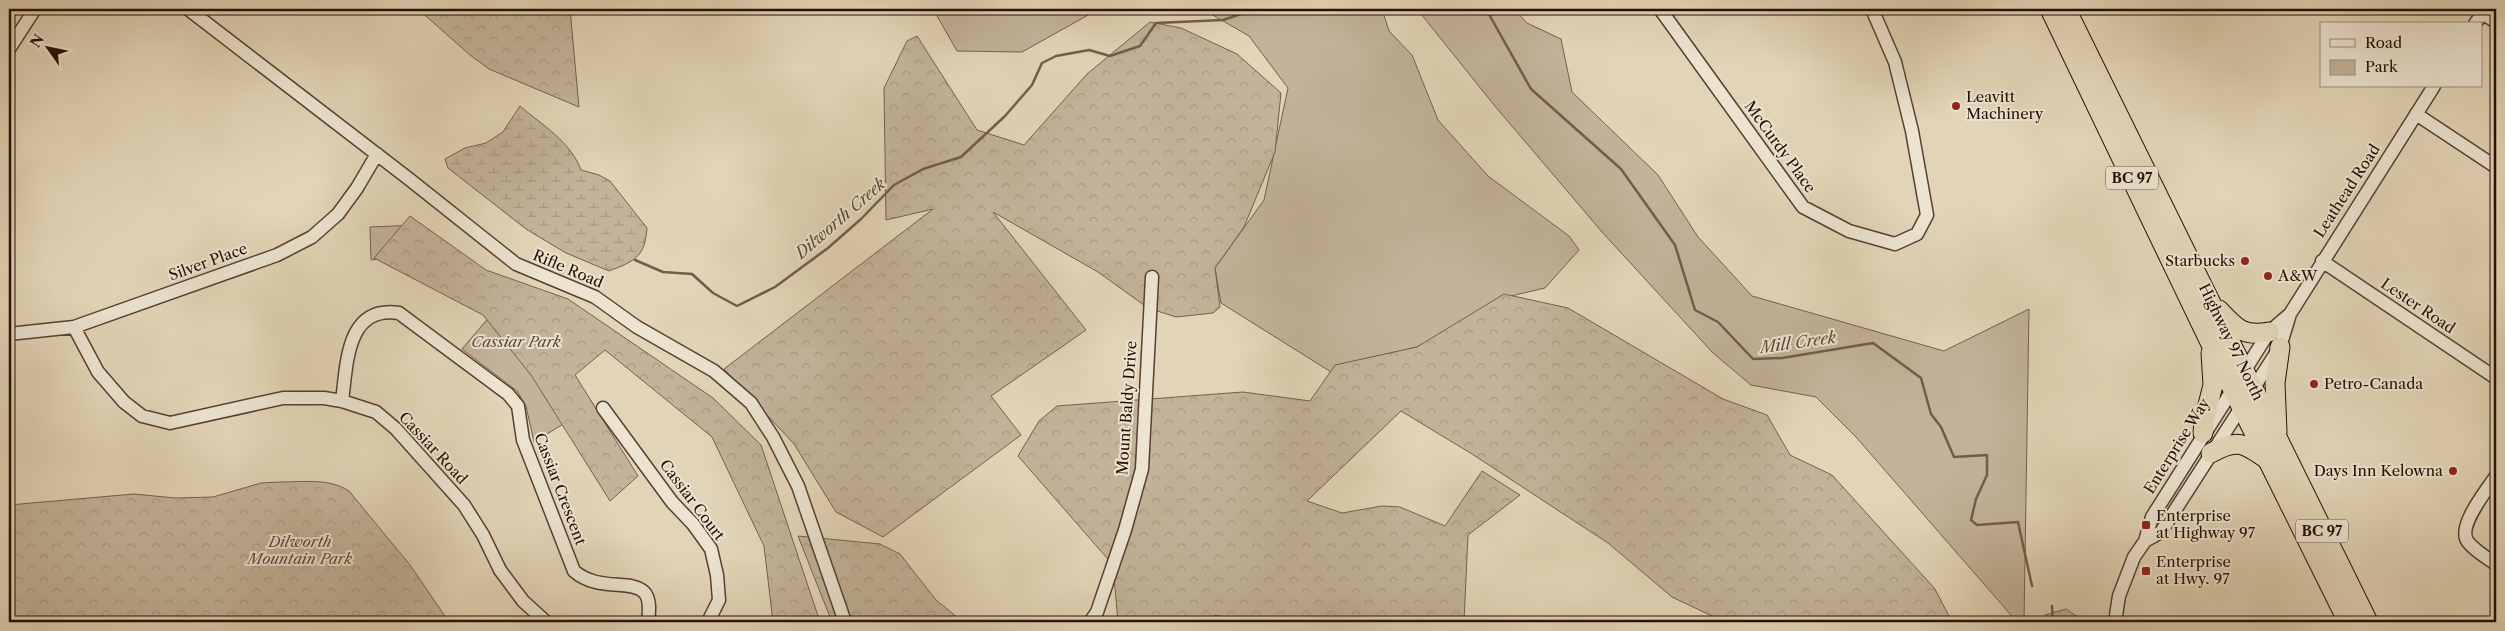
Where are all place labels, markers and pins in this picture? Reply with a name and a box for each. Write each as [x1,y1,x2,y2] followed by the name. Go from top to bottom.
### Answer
[1966,87,2044,123] place label: Leavitt Machinery
[1950,100,1962,112] marker: Leavitt Machinery
[2165,251,2235,270] place label: Starbucks
[2239,255,2251,267] marker: Starbucks
[2277,266,2318,285] place label: A&W
[2262,270,2274,282] marker: A&W
[2324,374,2423,393] place label: Petro-Canada
[2308,378,2320,390] marker: Petro-Canada
[2314,461,2443,480] place label: Days Inn Kelowna
[2447,465,2459,477] marker: Days Inn Kelowna
[2156,506,2256,542] place label: Enterprise at Highway 97
[2140,519,2152,531] marker: Enterprise at Highway 97
[2156,552,2231,588] place label: Enterprise at Hwy. 97
[2140,565,2152,577] marker: Enterprise at Hwy. 97

